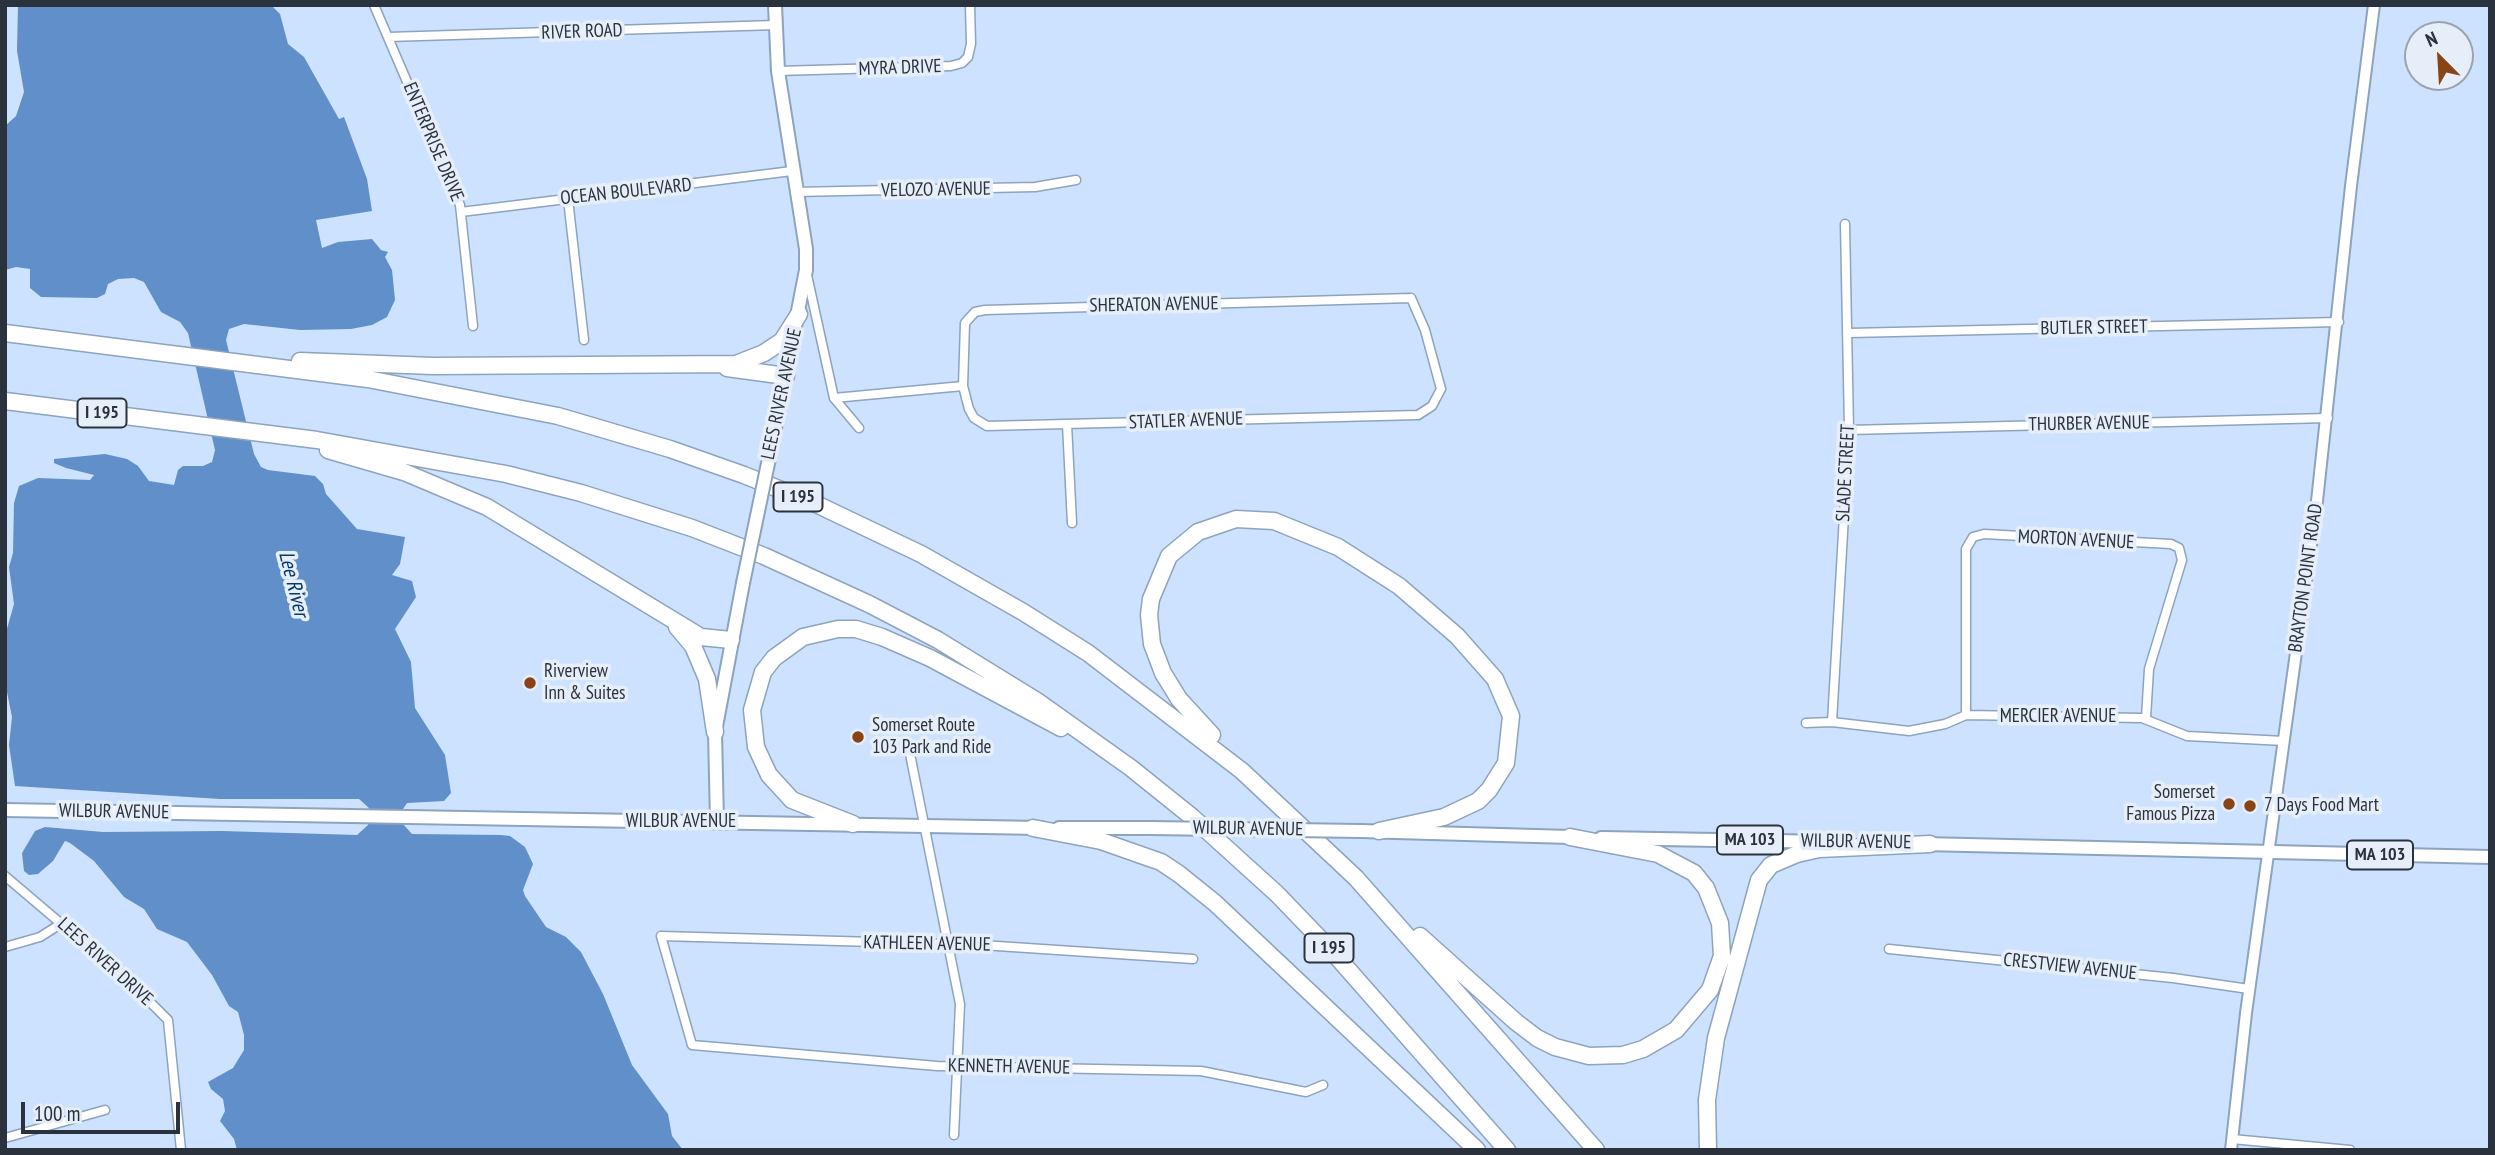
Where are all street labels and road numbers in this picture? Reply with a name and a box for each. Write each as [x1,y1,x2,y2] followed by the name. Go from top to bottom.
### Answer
[541,19,623,45] street label: RIVER ROAD
[858,55,942,81] street label: MYRA DRIVE
[398,79,468,205] street label: ENTERPRISE DRIVE
[559,174,693,210] street label: OCEAN BOULEVARD
[881,178,991,202] street label: VELOZO AVENUE
[1089,292,1219,318] street label: SHERATON AVENUE
[2040,316,2148,340] street label: BUTLER STREET
[757,326,807,462] street label: LEES RIVER AVENUE
[78,398,126,428] road number: I 195
[1128,408,1244,434] street label: STATLER AVENUE
[2028,412,2150,436] street label: THURBER AVENUE
[1832,424,1860,522] street label: SLADE STREET
[774,482,822,512] road number: I 195
[2284,502,2328,654] street label: BRAYTON POINT ROAD
[2017,526,2135,554] street label: MORTON AVENUE
[2000,706,2116,728] street label: MERCIER AVENUE
[59,800,169,824] street label: WILBUR AVENUE
[626,811,736,833] street label: WILBUR AVENUE
[1193,817,1303,841] street label: WILBUR AVENUE
[1717,826,1783,854] road number: MA 103
[1801,830,1911,854] street label: WILBUR AVENUE
[2347,840,2413,870] road number: MA 103
[53,913,157,1011] street label: LEES RIVER DRIVE
[863,931,991,957] street label: KATHLEEN AVENUE
[1304,933,1354,962] road number: I 195
[2002,949,2138,985] street label: CRESTVIEW AVENUE
[948,1055,1070,1079] street label: KENNETH AVENUE

